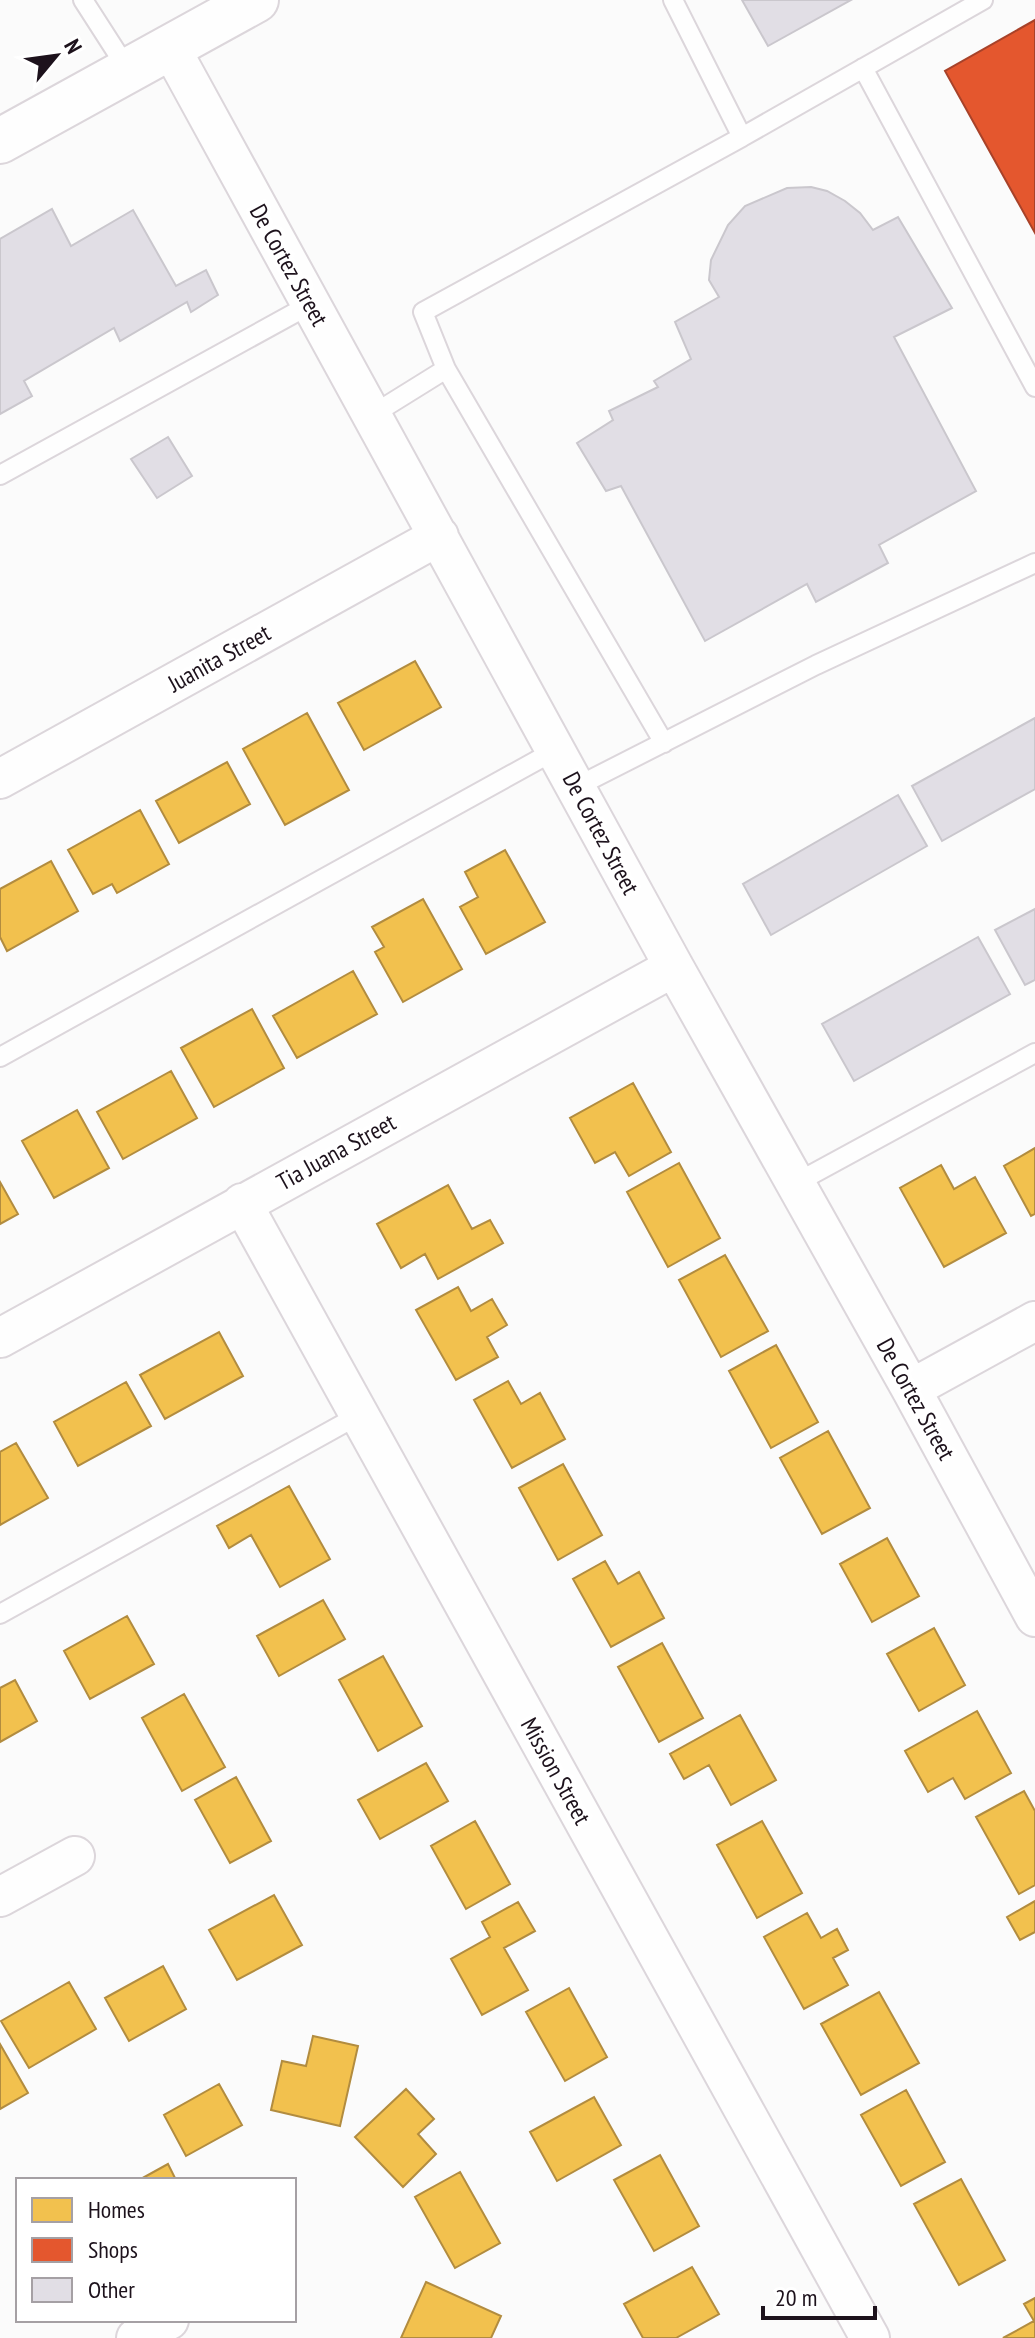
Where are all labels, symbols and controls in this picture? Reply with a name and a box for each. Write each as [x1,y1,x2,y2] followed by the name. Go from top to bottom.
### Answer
[16,16,96,96] north arrow
[58,34,89,58] text: N
[243,199,335,332] street label: De Cortez Street
[161,617,276,699] street label: Juanita Street
[556,766,646,900] street label: De Cortez Street
[271,1106,401,1197] street label: Tia Juana Street
[870,1333,962,1466] street label: De Cortez Street
[514,1712,598,1830] street label: Mission Street
[16,2178,296,2322] legend
[88,2194,145,2225] text: Homes
[88,2234,138,2265] text: Shops
[763,2270,875,2320] scale bar
[88,2274,135,2305] text: Other
[775,2282,817,2313] text: 20 m

